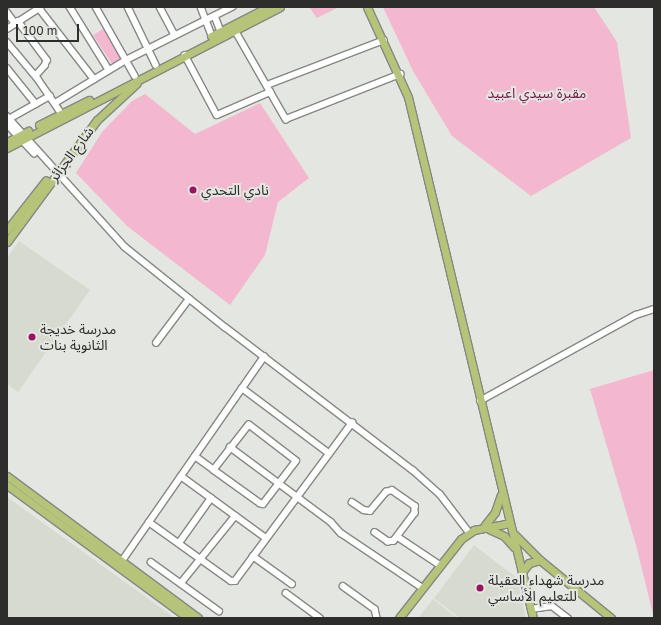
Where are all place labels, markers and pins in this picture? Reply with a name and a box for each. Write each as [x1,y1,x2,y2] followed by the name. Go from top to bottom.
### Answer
[201,182,269,198] place label: نادي التحدي
[188,185,198,195] marker: نادي التحدي
[40,321,116,354] place label: مدرسة خديجة الثانوية بنات
[27,332,37,342] marker: مدرسة خديجة الثانوية بنات
[488,572,604,604] place label: مدرسة شهداء العقيلة للتعليم الأساسي
[475,583,485,593] marker: مدرسة شهداء العقيلة للتعليم الأساسي

